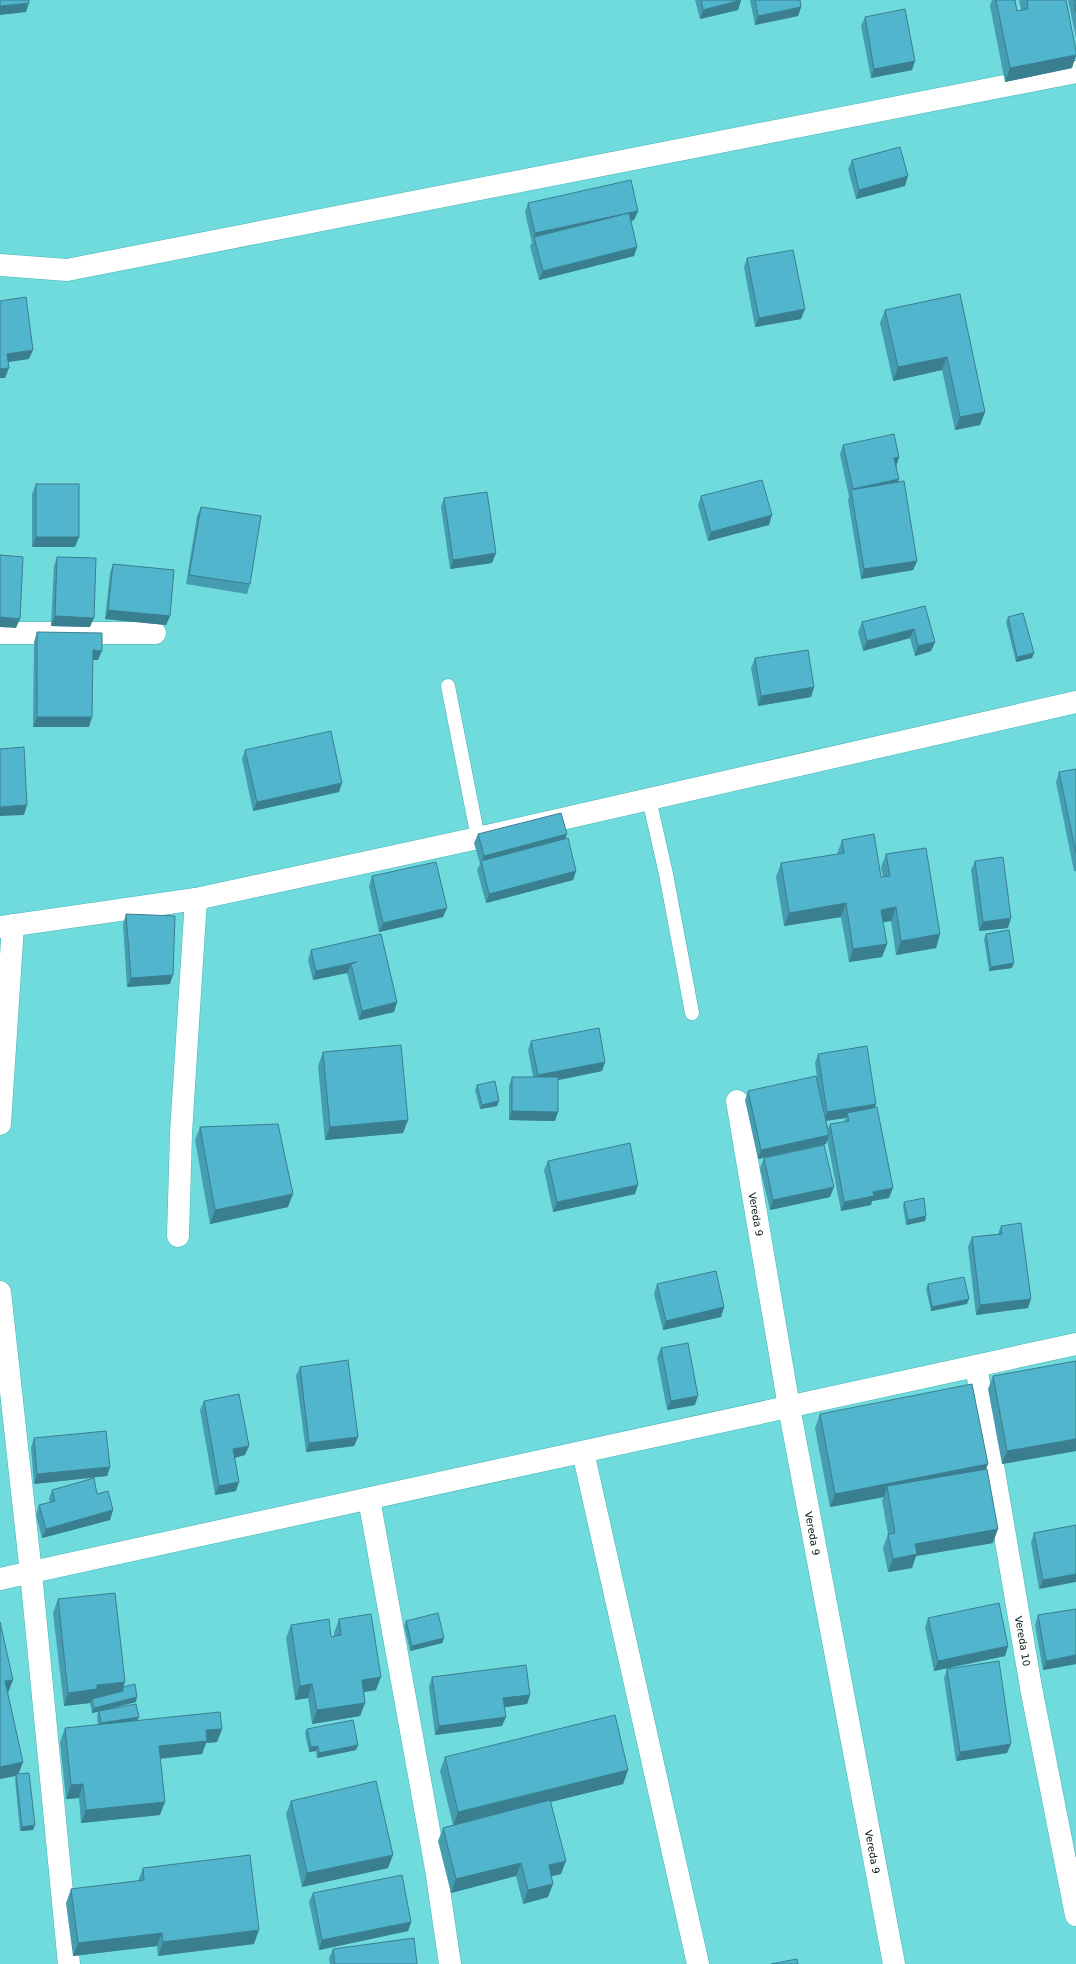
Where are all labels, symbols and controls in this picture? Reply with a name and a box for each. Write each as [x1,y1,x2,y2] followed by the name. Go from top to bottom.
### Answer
[747,1192,765,1237] street label: Vereda 9
[803,1511,822,1556] street label: Vereda 9
[1013,1615,1032,1667] street label: Vereda 10
[863,1829,882,1875] street label: Vereda 9

